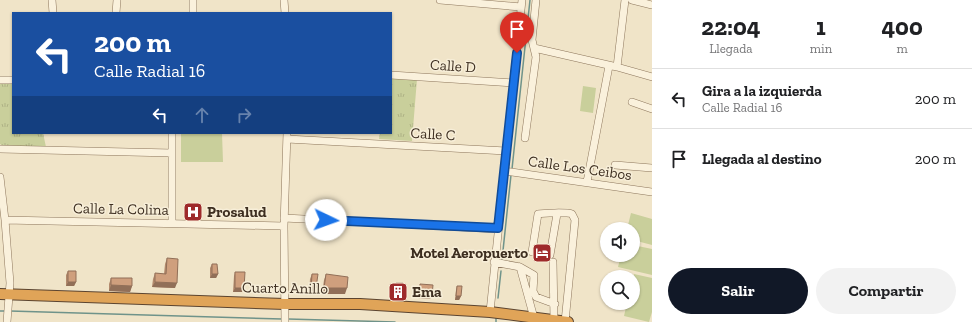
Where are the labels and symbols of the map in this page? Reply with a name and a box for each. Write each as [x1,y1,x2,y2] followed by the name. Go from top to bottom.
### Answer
[500,12,534,53] pin
[429,55,477,77] street label: Calle D
[410,124,456,144] street label: Calle C
[527,152,633,184] street label: Calle Los Ceibos
[73,199,169,219] street label: Calle La Colina
[305,199,347,241] position arrow
[182,201,204,223] hospital icon: Prosalud
[207,203,267,221] place label: Prosalud
[531,242,553,264] hotel icon: Motel Aeropuerto
[410,244,528,262] place label: Motel Aeropuerto
[242,278,328,298] street label: Cuarto Anillo
[387,281,409,303] building icon: Ema
[412,283,442,301] place label: Ema

